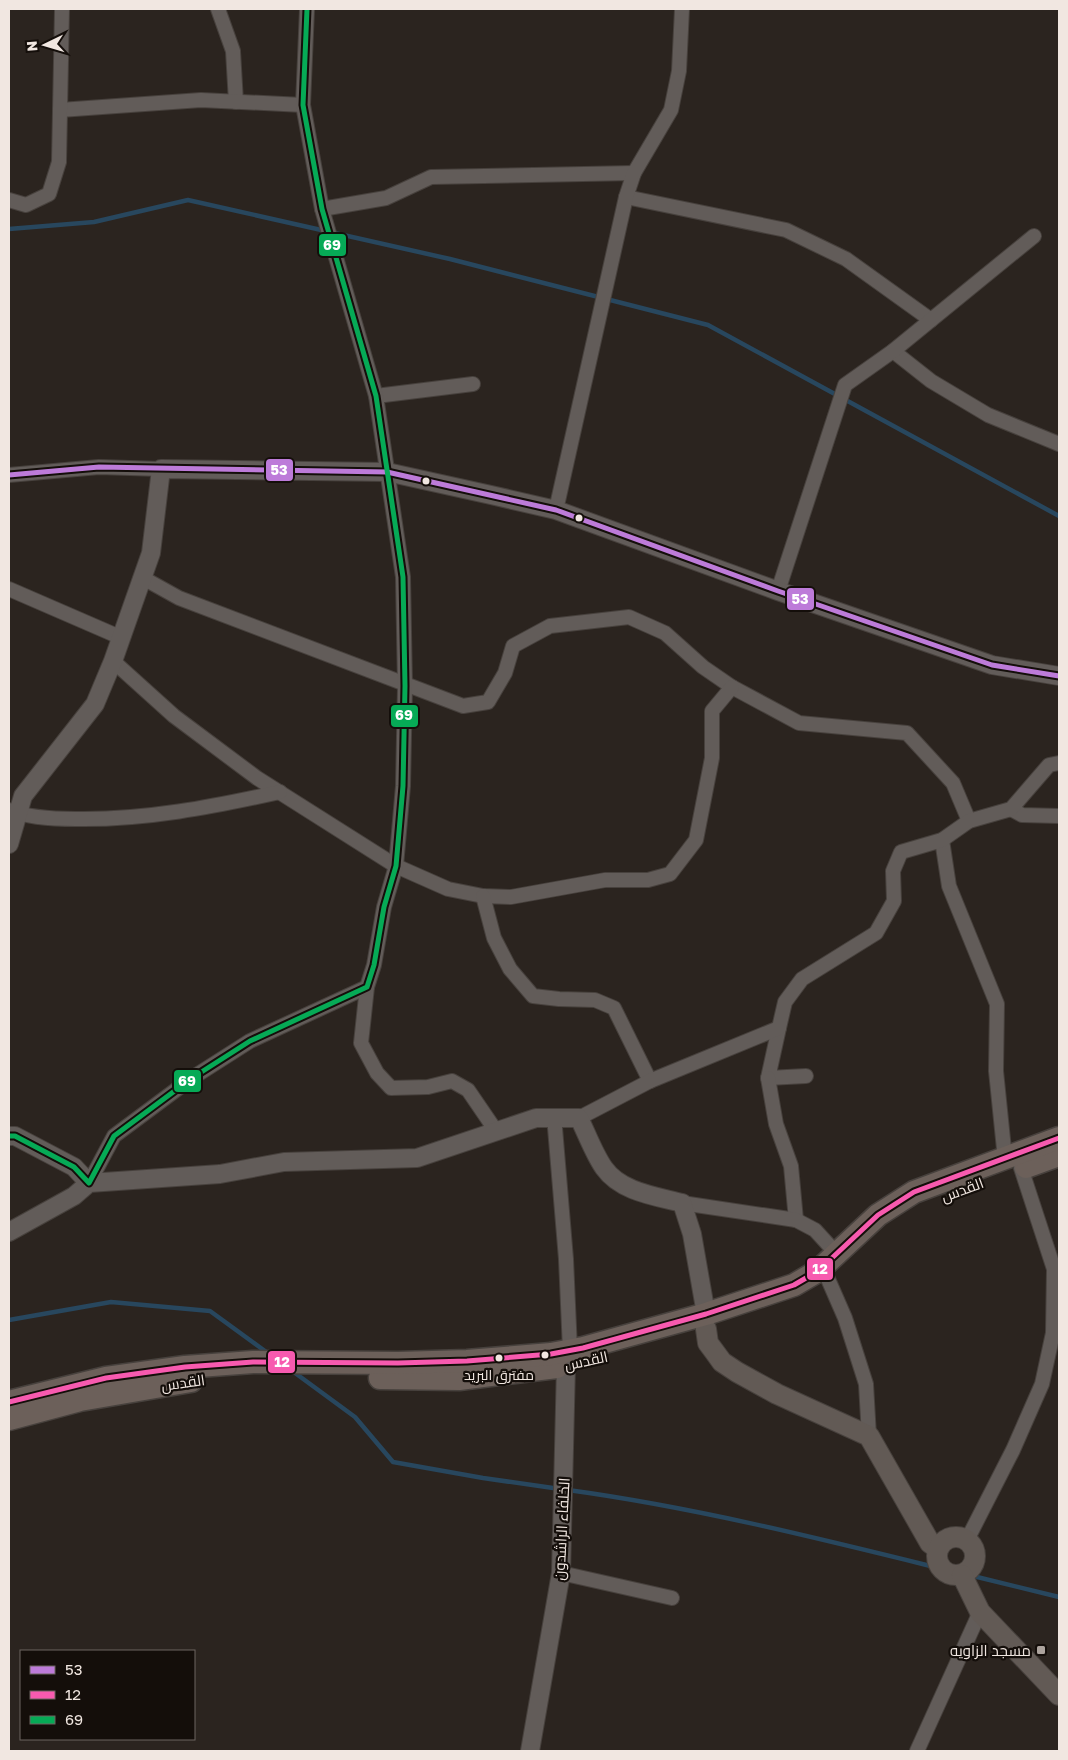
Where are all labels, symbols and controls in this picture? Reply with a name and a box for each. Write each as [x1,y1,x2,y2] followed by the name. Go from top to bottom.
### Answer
[20,20,70,70] north arrow
[23,40,40,52] text: N
[318,233,347,257] line badge: 69
[323,236,341,253] text: 69
[265,458,294,482] line badge: 53
[270,461,288,478] text: 53
[421,476,431,486] unlabelled marker
[574,513,584,523] unlabelled marker
[786,587,815,611] line badge: 53
[791,590,809,607] text: 53
[390,704,419,728] line badge: 69
[395,706,413,723] text: 69
[173,1069,202,1093] line badge: 69
[178,1072,196,1089] text: 69
[938,1173,986,1207] street label: القدس
[806,1257,834,1281] line badge: 12
[812,1260,828,1277] text: 12
[563,1347,610,1375] street label: القدس
[267,1350,296,1374] line badge: 12
[540,1350,550,1360] unlabelled marker
[274,1353,290,1370] text: 12
[494,1353,504,1363] marker: مفترق البريد
[464,1366,534,1384] place label: مفترق البريد
[160,1370,206,1396] street label: القدس
[549,1477,575,1581] street label: الخلفاء الراشدون
[950,1641,1031,1660] place label: مسجد الزاويه
[1035,1644,1047,1656] marker: مسجد الزاويه
[20,1650,195,1740] legend
[65,1660,82,1678] text: 53
[65,1685,81,1703] text: 12
[65,1710,83,1728] text: 69

